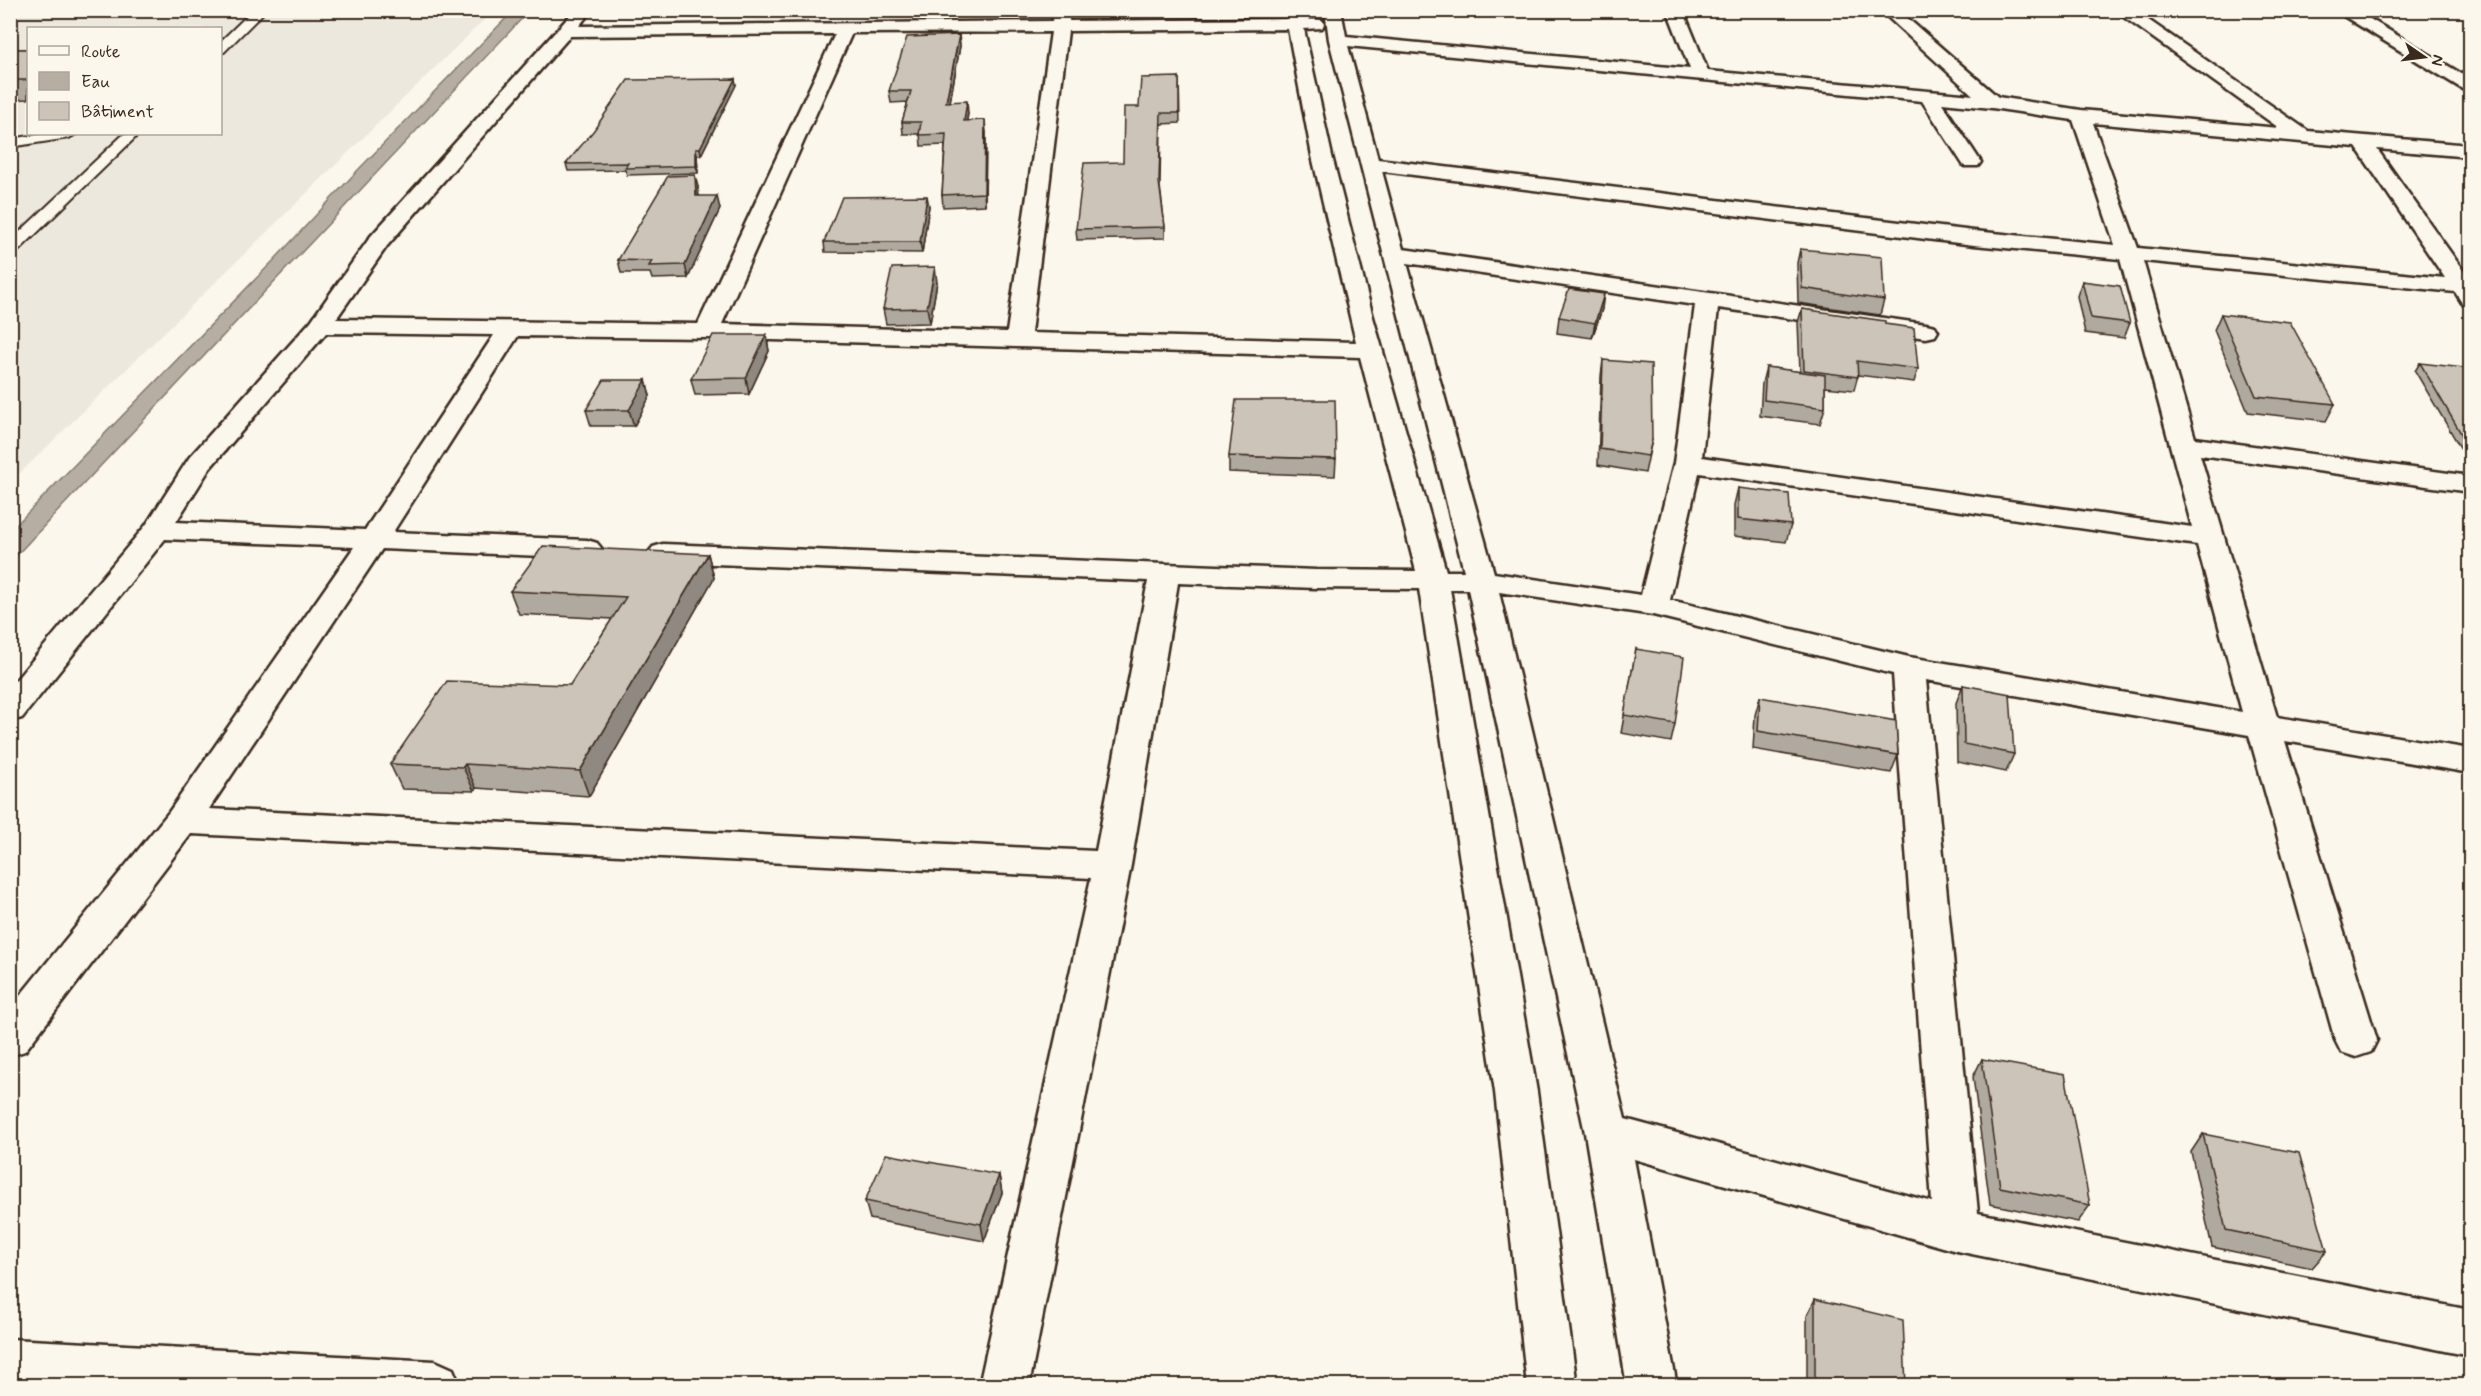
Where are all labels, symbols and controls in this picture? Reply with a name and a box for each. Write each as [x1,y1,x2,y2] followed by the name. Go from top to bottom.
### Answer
[27,27,222,135] legend
[2394,27,2454,87] north arrow
[81,40,120,64] text: Route
[2426,53,2449,68] text: N
[81,70,110,94] text: Eau
[81,100,154,124] text: Bâtiment

